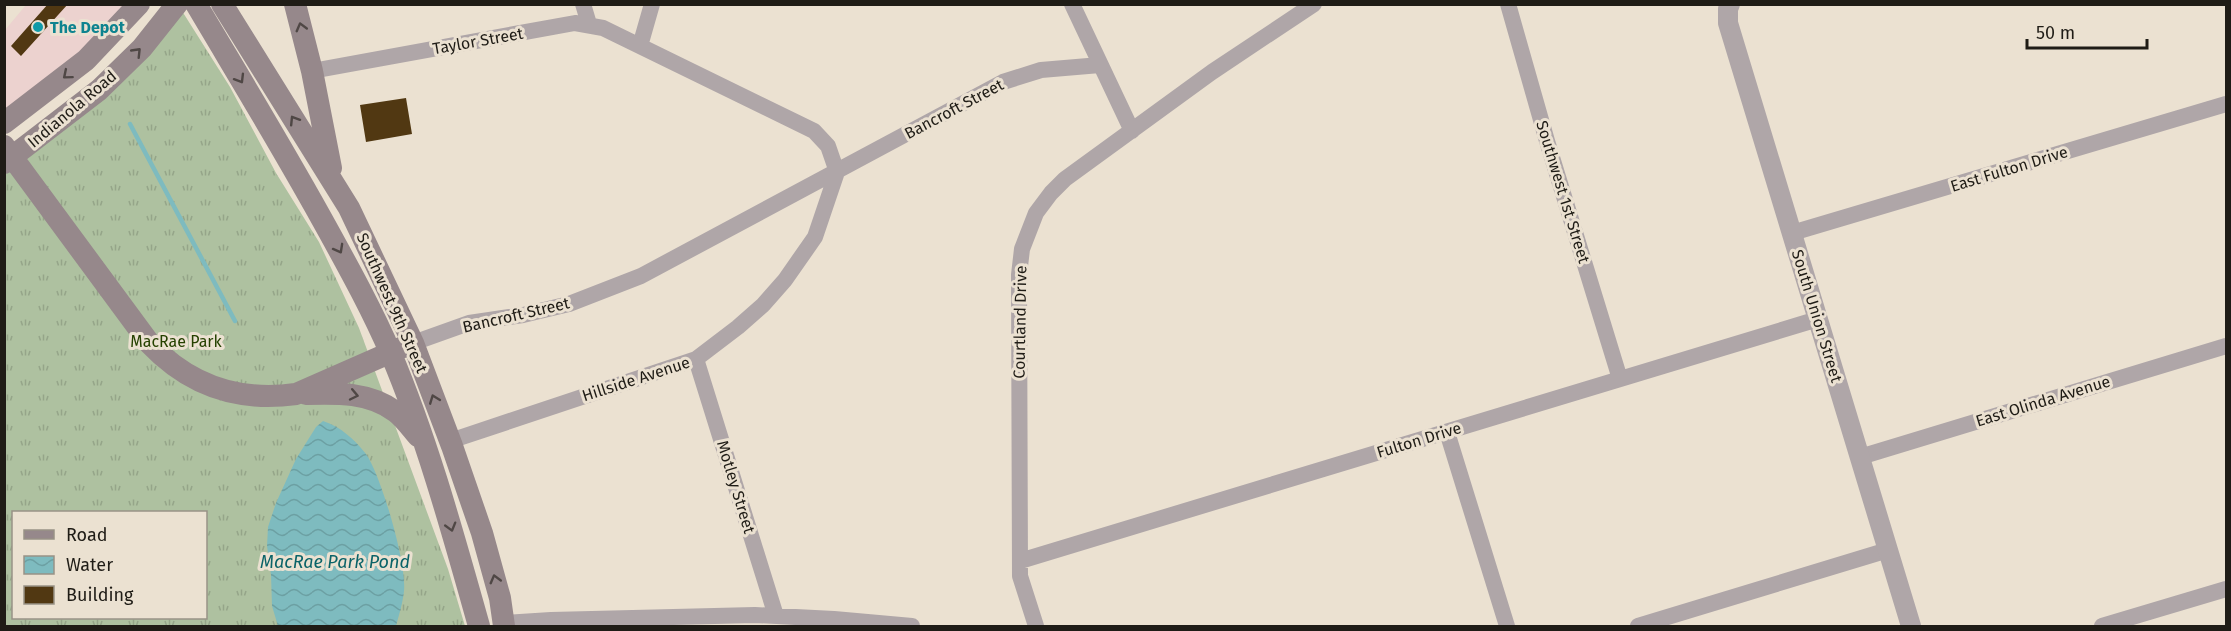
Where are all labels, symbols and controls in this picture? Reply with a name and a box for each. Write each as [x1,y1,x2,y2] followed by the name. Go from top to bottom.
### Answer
[2027,12,2147,50] scale bar
[50,18,126,37] place label: The Depot
[31,20,45,34] marker: The Depot
[2036,22,2075,44] text: 50 m
[295,23,308,33] one-way arrow
[431,24,525,58] street label: Taylor Street
[130,48,141,59] one-way arrow
[24,66,120,152] street label: Indianola Road
[63,68,74,79] one-way arrow
[233,73,245,83] one-way arrow
[901,75,1007,143] street label: Bancroft Street
[289,116,301,126] one-way arrow
[1532,118,1594,266] street label: Southwest 1st Street
[1948,142,2070,196] street label: East Fulton Drive
[353,230,432,376] street label: Southwest 9th Street
[332,243,343,254] one-way arrow
[1788,247,1846,385] street label: South Union Street
[1010,265,1030,379] street label: Courtland Drive
[461,293,572,337] street label: Bancroft Street
[130,332,223,351] park label: MacRae Park
[580,353,692,405] street label: Hillside Avenue
[1973,371,2113,431] street label: East Olinda Avenue
[349,388,359,401] one-way arrow
[429,394,442,405] one-way arrow
[1374,418,1464,462] street label: Fulton Drive
[713,438,759,536] street label: Motley Street
[12,511,207,619] legend
[444,521,456,532] one-way arrow
[66,524,108,546] text: Road
[260,551,410,573] water label: MacRae Park Pond
[66,554,113,576] text: Water
[490,574,502,585] one-way arrow
[66,584,134,606] text: Building

